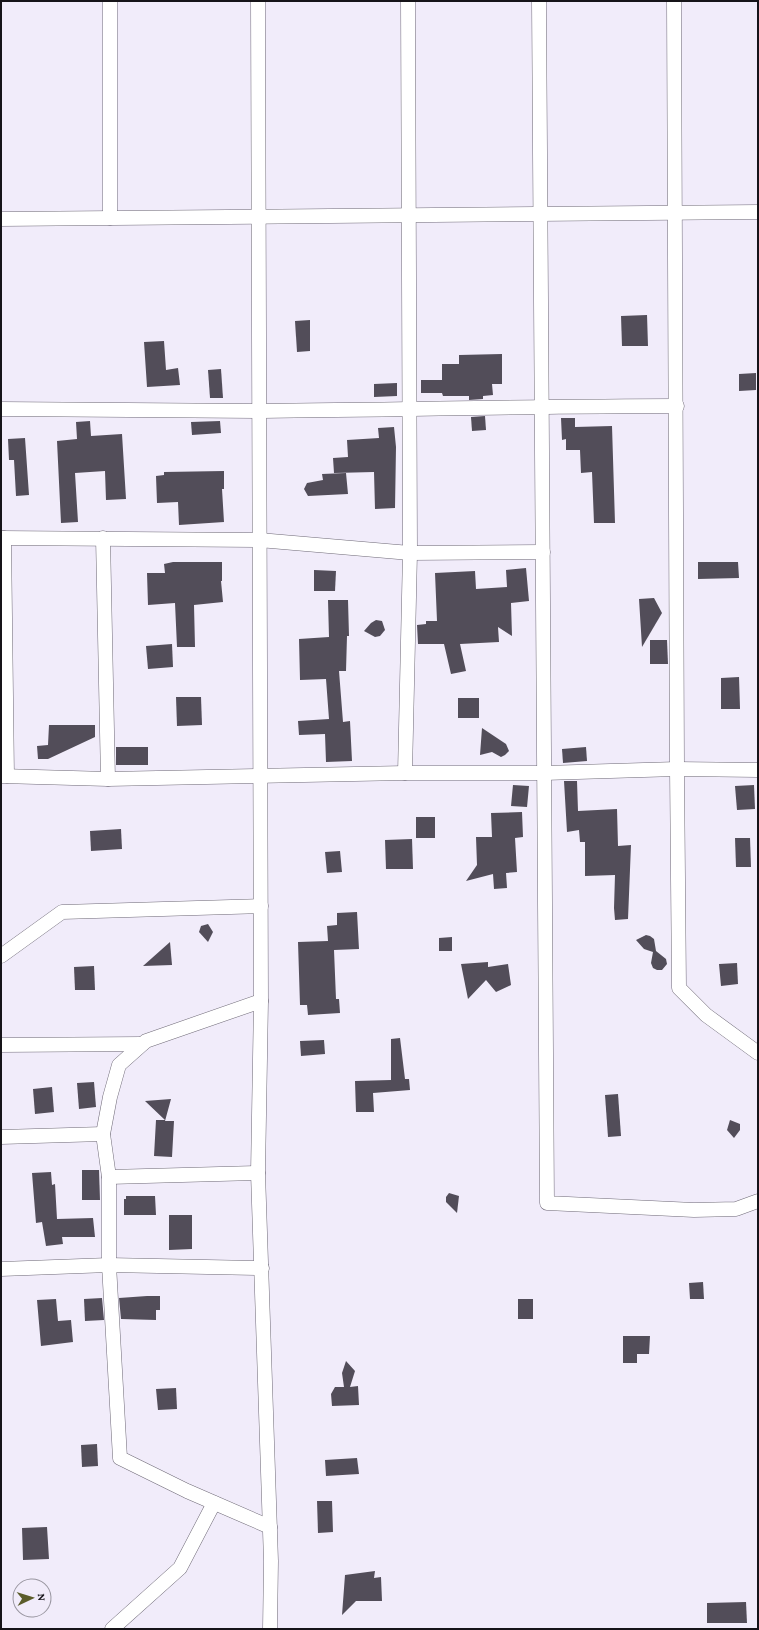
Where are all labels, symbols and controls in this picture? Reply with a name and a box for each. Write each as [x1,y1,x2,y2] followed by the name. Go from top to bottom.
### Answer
[12,1578,52,1618] north arrow
[36,1593,48,1602] text: N

